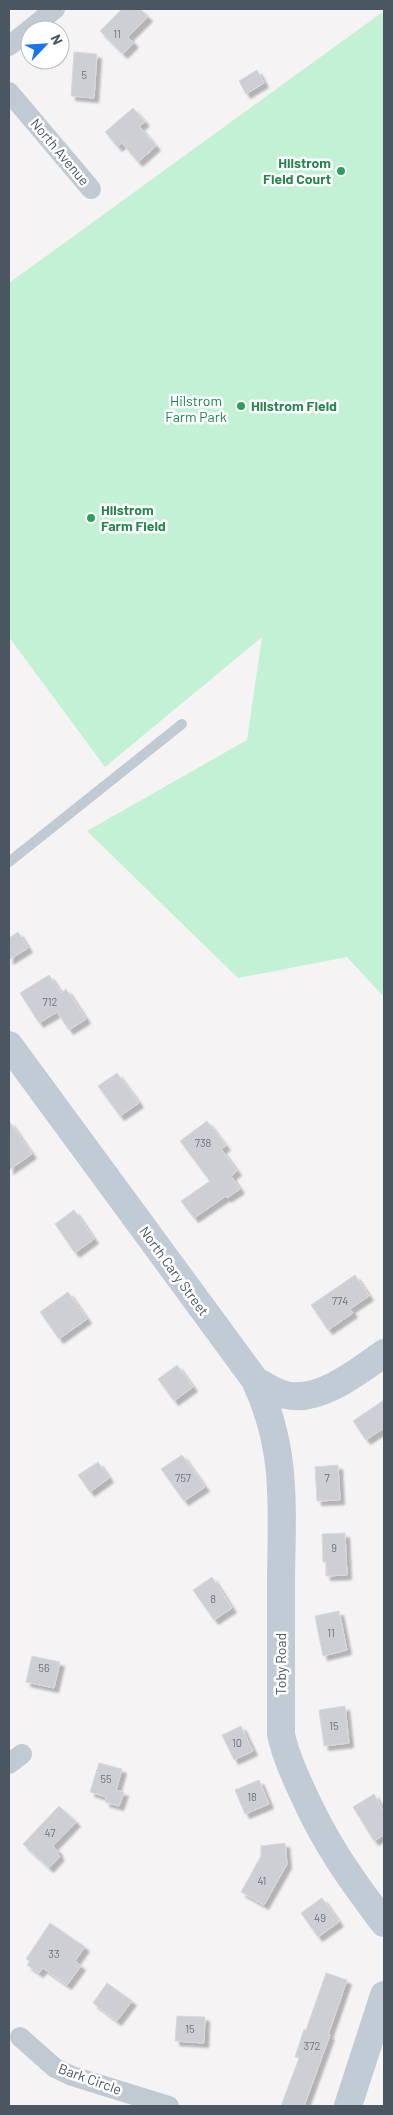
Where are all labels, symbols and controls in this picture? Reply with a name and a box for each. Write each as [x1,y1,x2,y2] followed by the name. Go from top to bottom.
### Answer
[20,20,70,70] north arrow
[113,27,121,40] house number: 11
[48,31,67,47] text: N
[81,68,87,81] house number: 5
[27,115,93,189] street label: North Avenue
[263,154,331,187] place label: Hilstrom Field Court
[335,165,347,177] marker: Hilstrom Field Court
[165,392,227,425] park label: Hilstrom Farm Park
[251,397,337,414] place label: Hilstrom Field
[235,400,247,412] marker: Hilstrom Field
[101,501,166,534] place label: Hilstrom Farm Field
[85,512,97,524] marker: Hilstrom Farm Field
[43,995,58,1008] house number: 712
[195,1136,212,1149] house number: 738
[136,1223,213,1319] street label: North Cary Street
[332,1294,348,1307] house number: 774
[175,1471,191,1484] house number: 757
[324,1471,330,1484] house number: 7
[331,1541,337,1554] house number: 9
[210,1592,216,1605] house number: 8
[327,1626,335,1639] house number: 11
[272,1633,289,1695] street label: Toby Road
[38,1661,50,1674] house number: 56
[329,1719,339,1732] house number: 15
[232,1736,242,1749] house number: 10
[100,1772,112,1785] house number: 55
[247,1790,257,1803] house number: 18
[45,1826,55,1839] house number: 47
[258,1874,266,1887] house number: 41
[314,1911,326,1924] house number: 49
[48,1947,60,1960] house number: 33
[185,2022,195,2035] house number: 15
[304,2039,320,2052] house number: 372
[56,2059,124,2098] street label: Bark Circle

